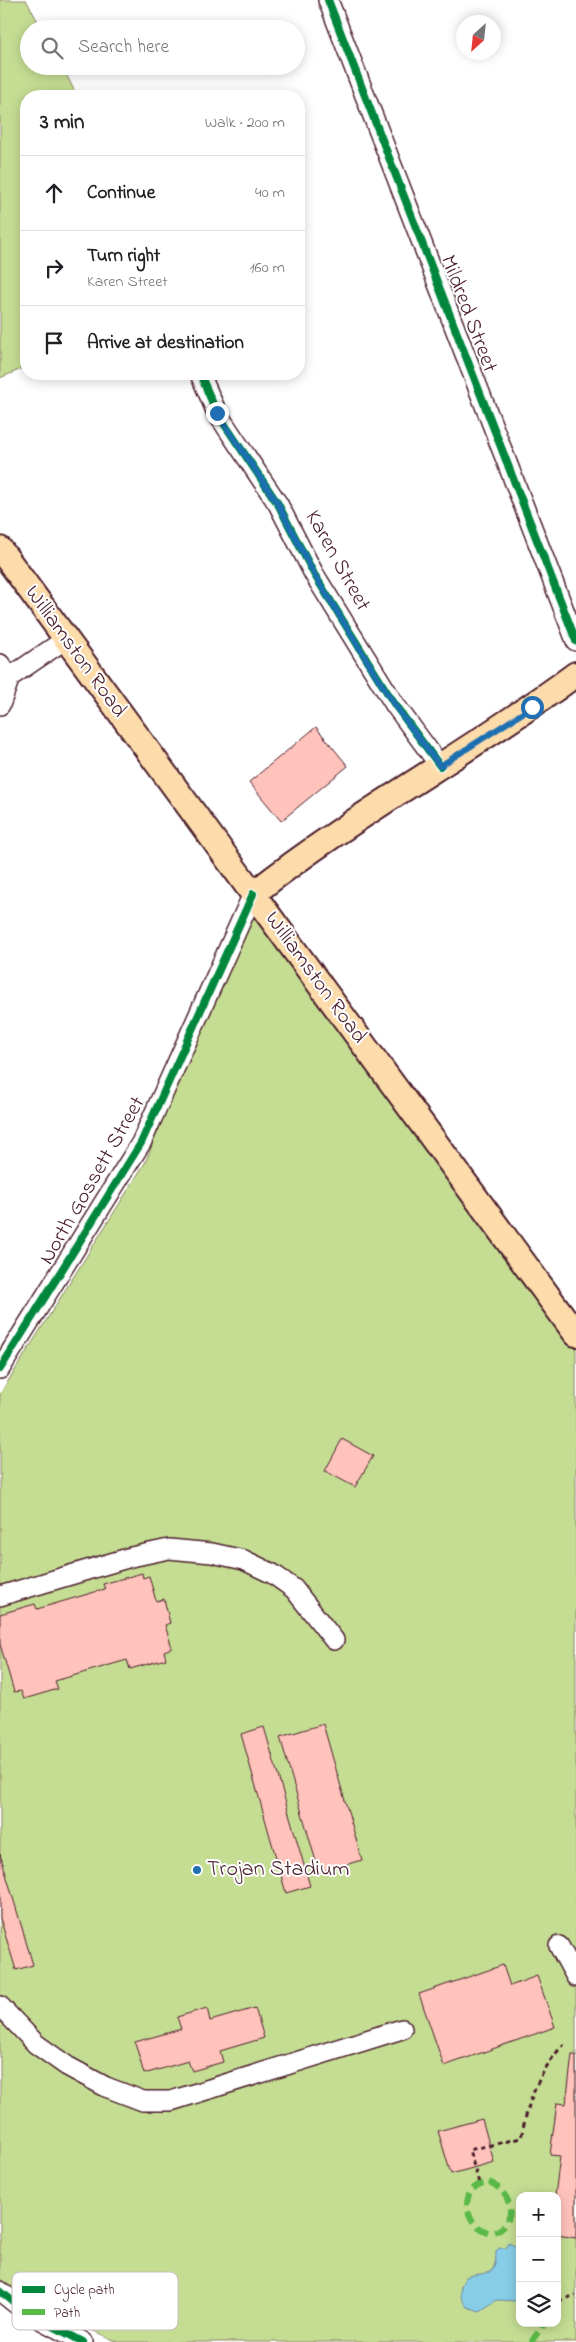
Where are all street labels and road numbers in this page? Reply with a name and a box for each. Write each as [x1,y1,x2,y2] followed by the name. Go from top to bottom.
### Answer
[431,251,505,378] street label: Mildred Street
[296,505,378,618] street label: Karen Street
[16,579,134,725] street label: Williamston Road
[256,905,374,1051] street label: Williamston Road
[32,1090,155,1271] street label: North Gossett Street

